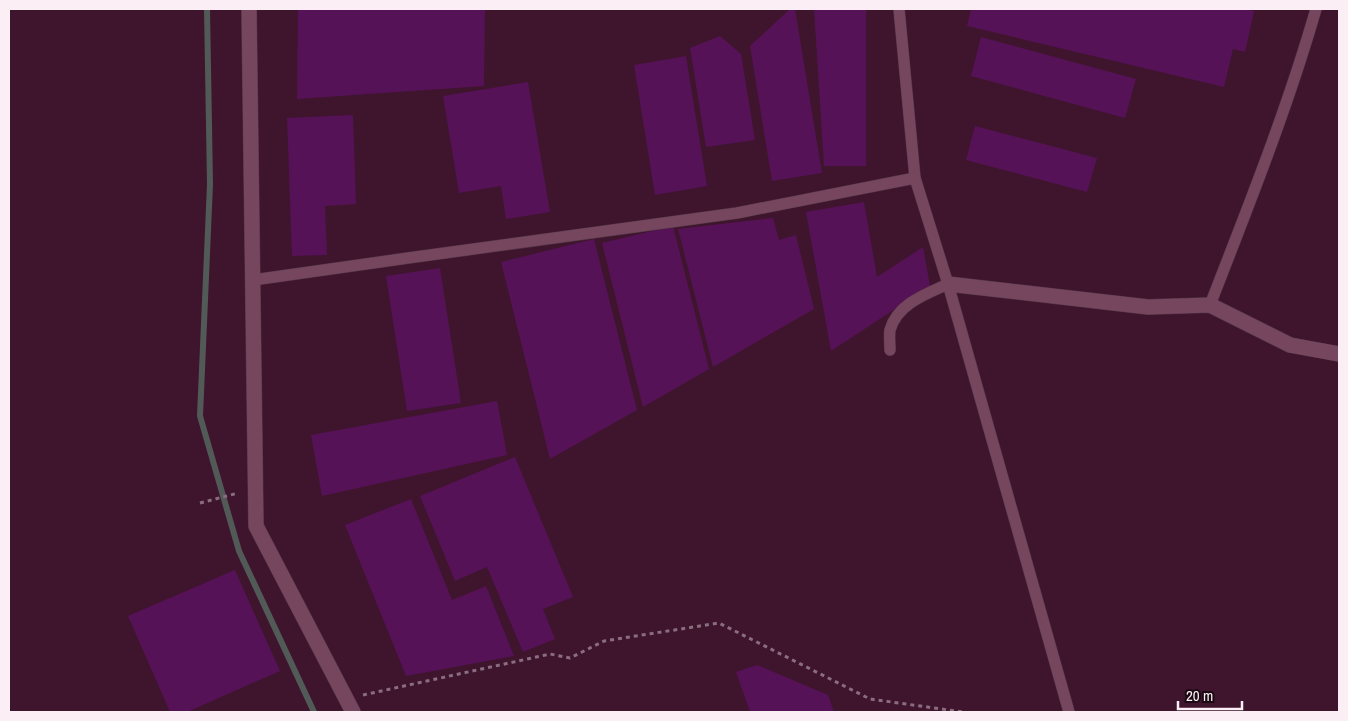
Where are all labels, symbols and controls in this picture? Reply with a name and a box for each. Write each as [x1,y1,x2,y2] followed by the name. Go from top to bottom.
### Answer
[1178,678,1242,710] scale bar
[1186,685,1213,706] text: 20 m

